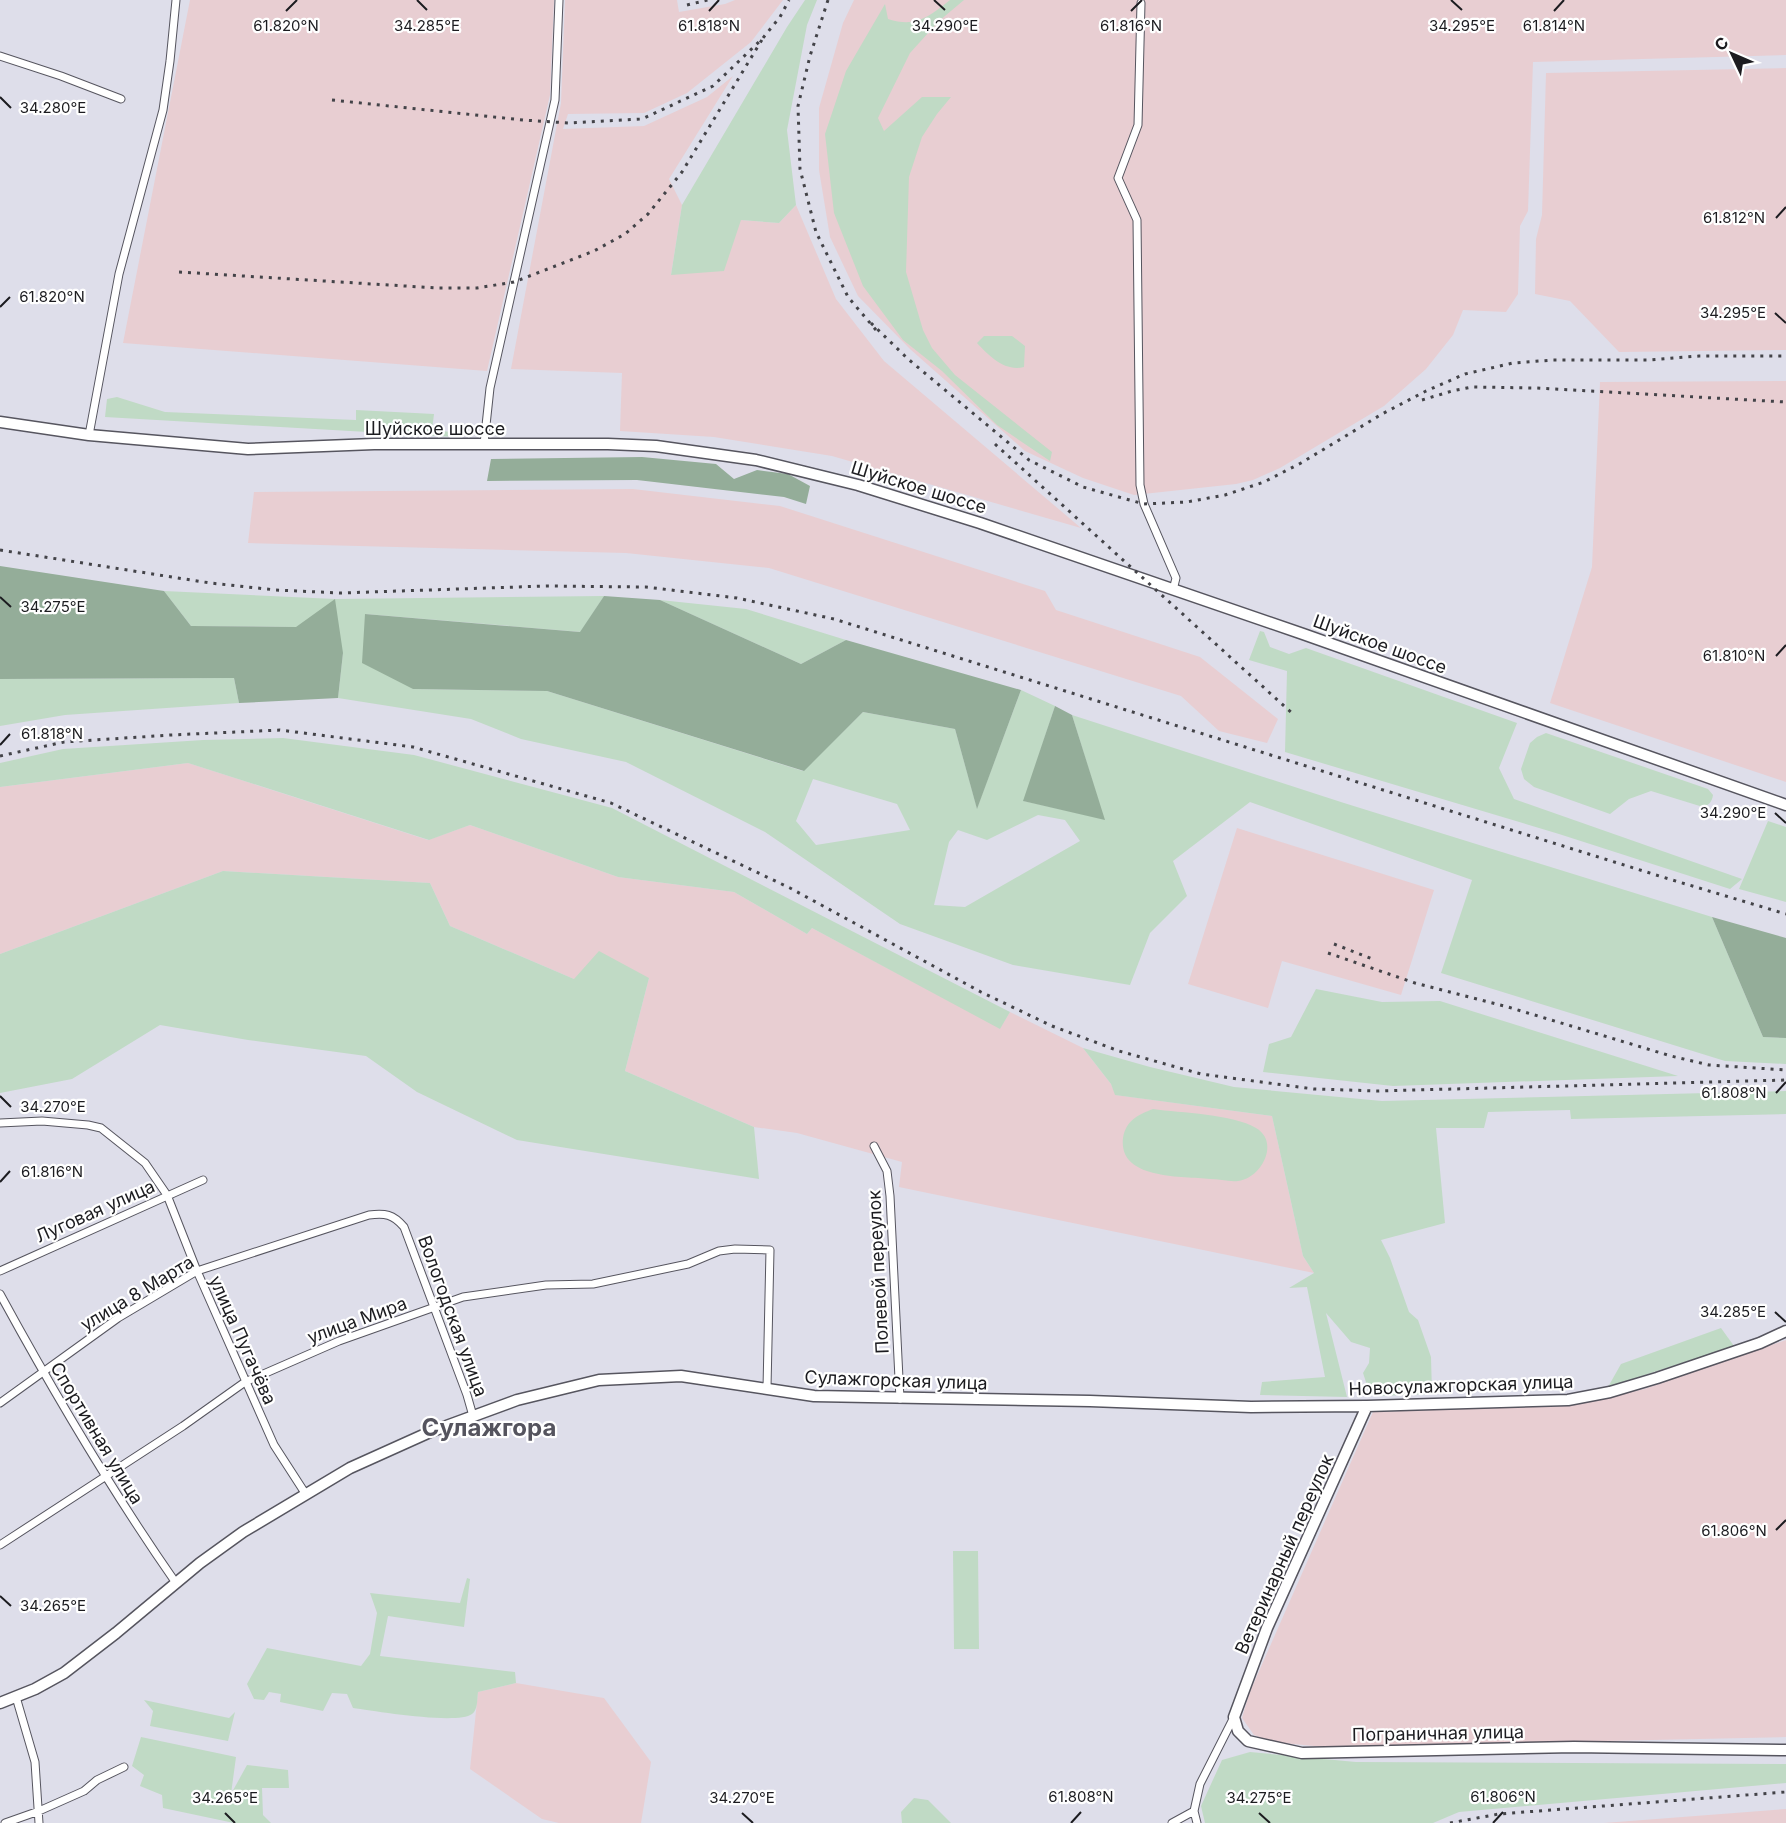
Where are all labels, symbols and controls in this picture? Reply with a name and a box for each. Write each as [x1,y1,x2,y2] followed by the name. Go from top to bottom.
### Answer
[253,16,319,35] text: 61.820°N
[394,16,460,35] text: 34.285°E
[678,16,740,35] text: 61.818°N
[912,16,978,35] text: 34.290°E
[1100,16,1162,35] text: 61.816°N
[1429,16,1495,35] text: 34.295°E
[1523,16,1585,35] text: 61.814°N
[1702,24,1762,84] north arrow
[1710,32,1733,55] text: С
[20,98,86,117] text: 34.280°E
[1703,208,1765,227] text: 61.812°N
[19,287,85,306] text: 61.820°N
[1700,303,1766,322] text: 34.295°E
[365,418,505,439] street label: Шуйское шоссе
[849,456,989,518] street label: Шуйское шоссе
[20,597,86,616] text: 34.275°E
[1310,610,1450,678] street label: Шуйское шоссе
[1703,646,1765,665] text: 61.810°N
[21,724,83,743] text: 61.818°N
[1700,803,1766,822] text: 34.290°E
[1701,1083,1767,1102] text: 61.808°N
[20,1097,86,1116] text: 34.270°E
[21,1162,83,1181] text: 61.816°N
[32,1175,158,1247] street label: Луговая улица
[863,1189,893,1355] street label: Полевой переулок
[414,1233,492,1399] street label: Вологодская улица
[77,1251,197,1335] street label: улица 8 Марта
[205,1272,281,1408] street label: улица Пугачёва
[304,1292,410,1348] street label: улица Мира
[1700,1302,1766,1321] text: 34.285°E
[46,1358,148,1508] street label: Спортивная улица
[804,1366,988,1394] street label: Сулажгорская улица
[1348,1371,1574,1399] street label: Новосулажгорская улица
[422,1413,556,1442] district label: Сулажгора
[1230,1451,1338,1657] street label: Ветеринарный переулок
[1701,1521,1767,1540] text: 61.806°N
[20,1596,86,1615] text: 34.265°E
[1352,1721,1524,1745] street label: Пограничная улица
[1048,1787,1114,1806] text: 61.808°N
[1470,1787,1536,1806] text: 61.806°N
[192,1788,258,1807] text: 34.265°E
[709,1788,775,1807] text: 34.270°E
[1226,1788,1292,1807] text: 34.275°E

